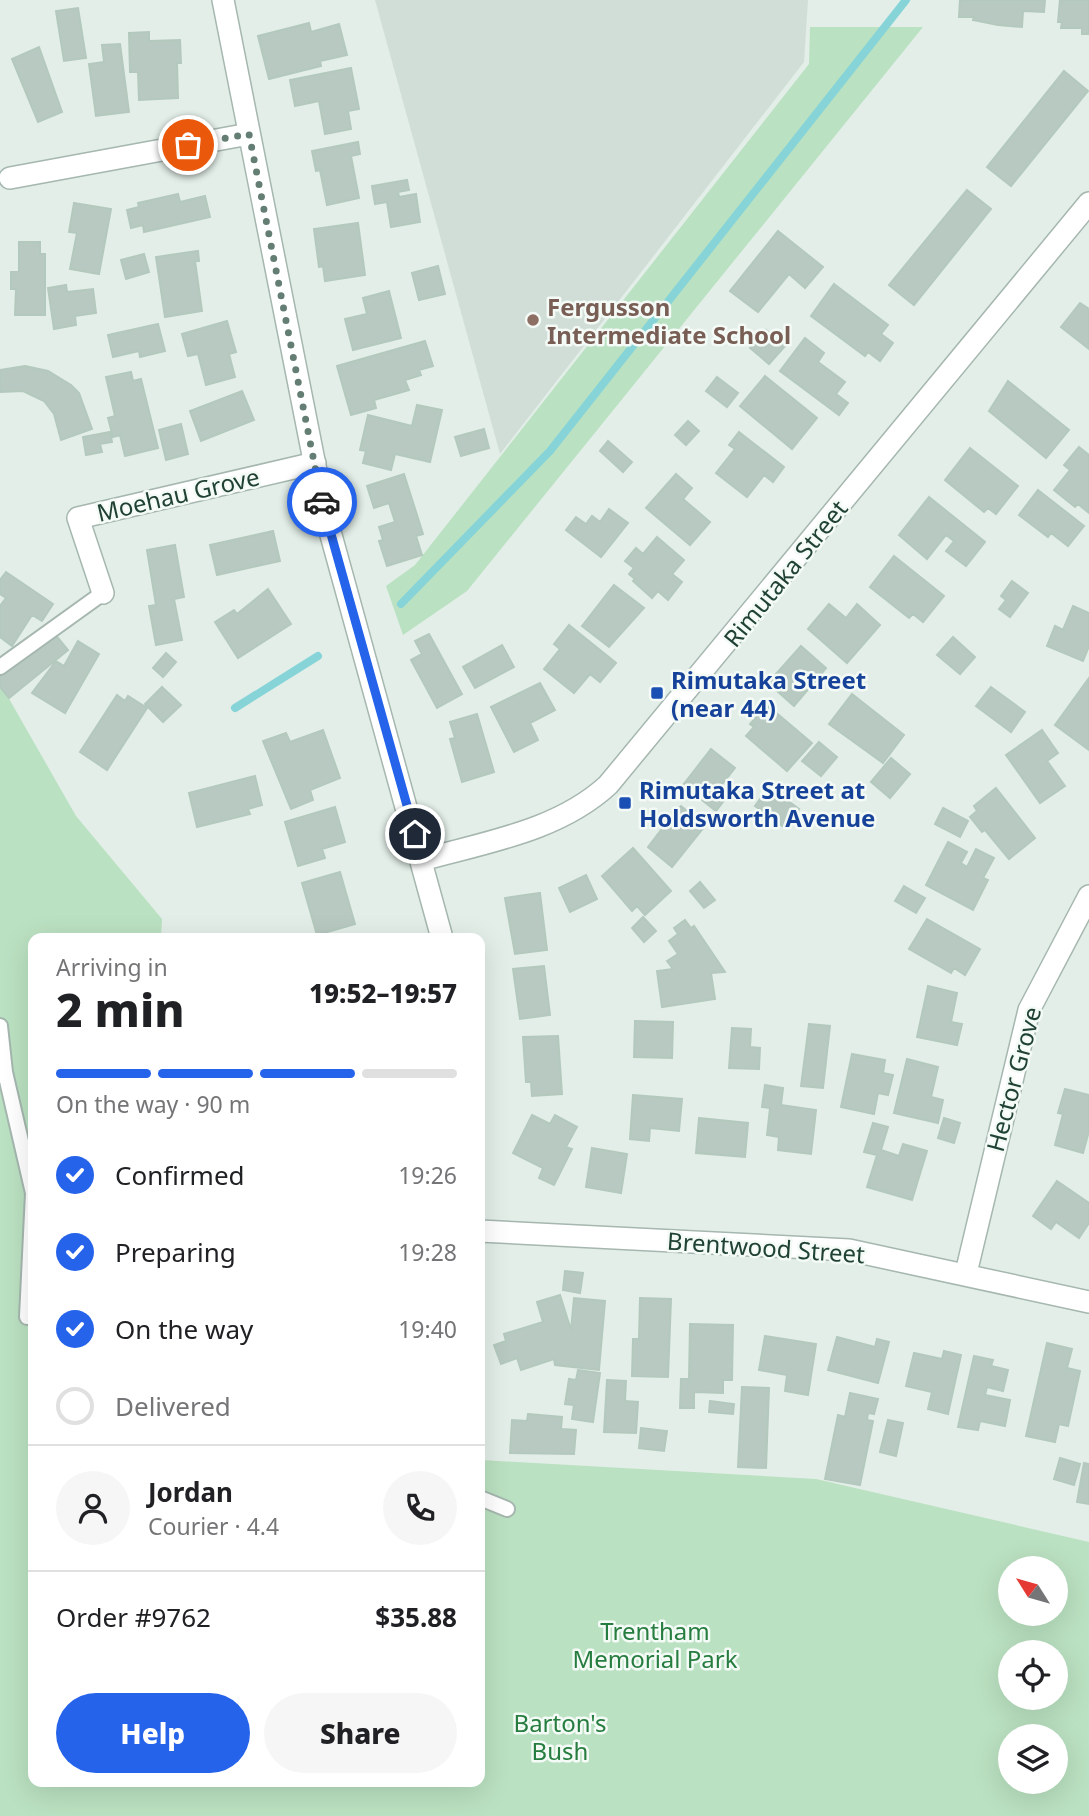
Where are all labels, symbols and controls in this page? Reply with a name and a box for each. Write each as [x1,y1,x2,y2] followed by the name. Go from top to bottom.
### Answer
[158,115,218,175] pin
[169,126,207,164] icon: bag
[547,290,791,351] place label: Fergusson Intermediate School
[525,312,541,328] marker: Fergusson Intermediate School
[93,459,263,529] street label: Moehau Grove
[287,467,357,537] courier
[303,483,341,521] icon: car
[716,492,855,653] street label: Rimutaka Street
[671,663,866,724] place label: Rimutaka Street (near 44)
[649,685,665,701] marker: Rimutaka Street (near 44)
[639,773,875,834] place label: Rimutaka Street at Holdsworth Avenue
[617,795,633,811] marker: Rimutaka Street at Holdsworth Avenue
[385,804,445,864] pin
[396,815,434,853] icon: home
[56,951,168,983] text: Arriving in
[309,975,457,1011] text: 19:52–19:57
[56,978,185,1040] text: 2 min
[978,1003,1048,1155] street label: Hector Grove
[56,1088,250,1120] text: On the way · 90 m
[56,1156,94,1194] icon: check
[115,1157,245,1193] text: Confirmed
[398,1159,457,1191] text: 19:26
[666,1224,866,1270] street label: Brentwood Street
[56,1233,94,1271] icon: check
[115,1234,236,1270] text: Preparing
[398,1236,457,1268] text: 19:28
[56,1310,94,1348] icon: check
[115,1311,253,1347] text: On the way
[398,1313,457,1345] text: 19:40
[115,1388,231,1424] text: Delivered
[56,1471,130,1545] button: person
[383,1471,457,1545] button: phone
[148,1474,233,1510] text: Jordan
[148,1510,279,1542] text: Courier · 4.4
[998,1556,1068,1626] north arrow
[998,1556,1068,1794] map controls
[56,1599,211,1635] text: Order #9762
[375,1599,457,1635] text: $35.88
[573,1614,738,1675] park label: Trentham Memorial Park
[998,1640,1068,1710] button: locate
[56,1693,250,1773] button: Help
[264,1693,457,1773] button: Share
[514,1706,606,1767] park label: Barton's Bush
[998,1724,1068,1794] button: layers

